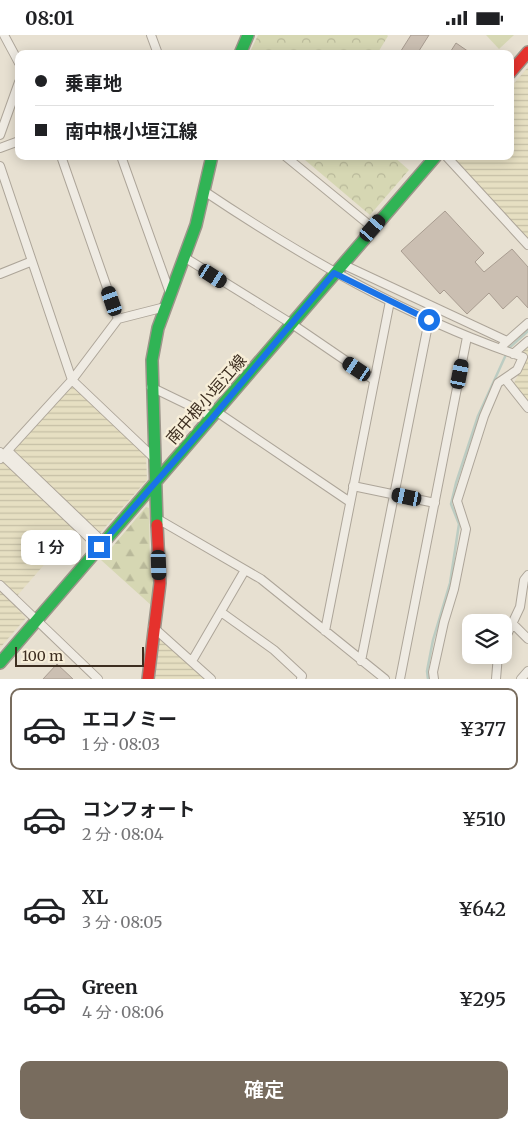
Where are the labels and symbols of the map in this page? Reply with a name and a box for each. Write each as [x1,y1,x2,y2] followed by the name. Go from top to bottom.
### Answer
[357,212,388,244] car
[196,262,229,290] car
[100,284,123,318] car
[418,309,440,331] route start
[162,350,250,448] street label: 南中根小垣江線
[340,354,373,384] car
[449,358,470,390] car
[390,487,423,507] car
[22,529,82,565] callout: 1 分
[88,536,110,558] route end
[150,550,167,580] car
[15,644,144,667] scale bar

